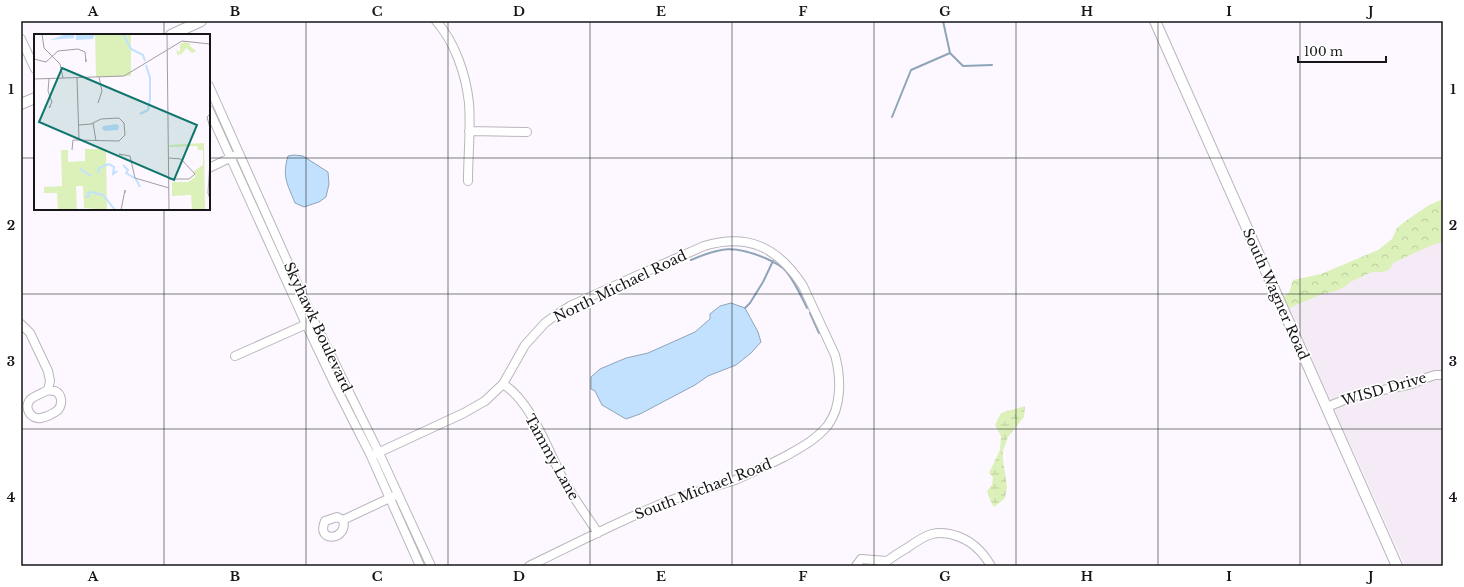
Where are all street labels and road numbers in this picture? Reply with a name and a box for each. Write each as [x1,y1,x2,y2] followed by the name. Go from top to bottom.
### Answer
[1239,225,1313,363] street label: South Wagner Road
[551,246,690,326] street label: North Michael Road
[280,259,356,396] street label: Skyhawk Boulevard
[1338,368,1429,410] street label: WISD Drive
[521,411,583,503] street label: Tammy Lane
[632,454,775,523] street label: South Michael Road

